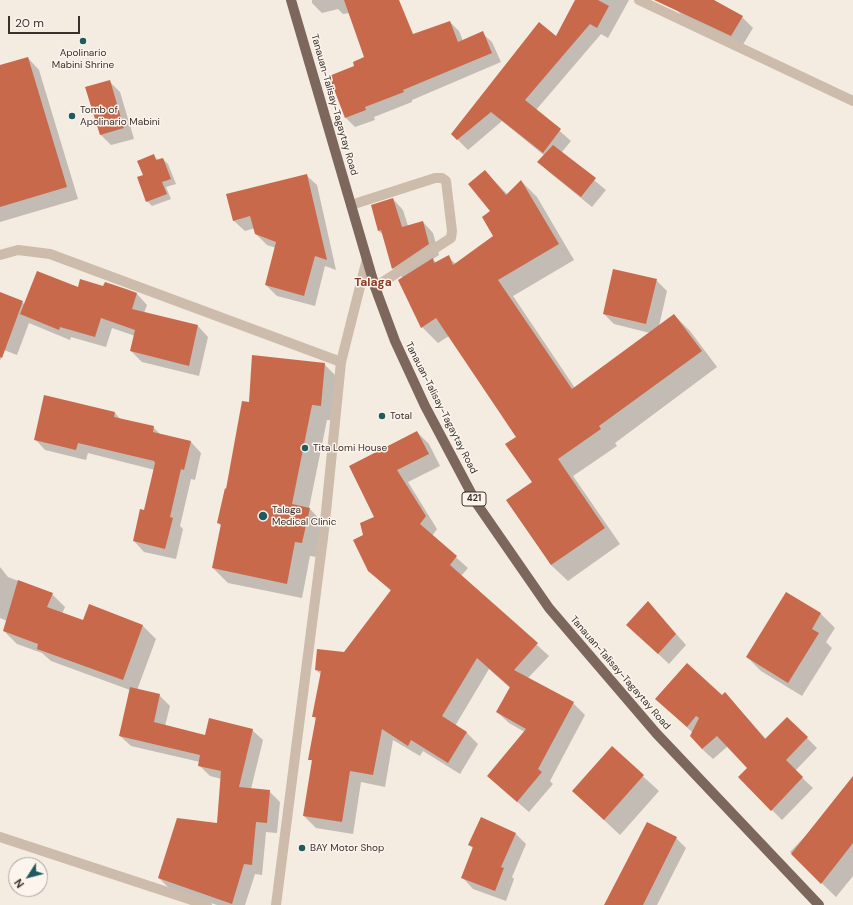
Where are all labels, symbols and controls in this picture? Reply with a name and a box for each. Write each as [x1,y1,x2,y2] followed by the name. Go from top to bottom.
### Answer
[10,8,82,34] scale bar
[15,15,44,31] text: 20 m
[308,33,360,177] street label: Tanauan-Talisay-Tagaytay Road
[78,36,88,46] marker: Apolinario Mabini Shrine
[52,47,114,70] place label: Apolinario Mabini Shrine
[80,104,160,128] place label: Tomb of Apolinario Mabini
[67,111,77,121] marker: Tomb of Apolinario Mabini
[354,276,392,290] district label: Talaga
[402,340,480,476] street label: Tanauan-Talisay-Tagaytay Road
[390,410,412,422] place label: Total
[377,411,387,421] marker: Total
[313,442,387,454] place label: Tita Lomi House
[300,443,310,453] marker: Tita Lomi House
[462,492,486,506] road number: 421
[272,504,336,528] place label: Talaga Medical Clinic
[257,510,269,522] marker: Talaga Medical Clinic
[567,614,673,732] street label: Tanauan-Talisay-Tagaytay Road
[310,842,384,854] place label: BAY Motor Shop
[297,843,307,853] marker: BAY Motor Shop
[8,857,48,897] north arrow
[11,876,27,891] text: N

